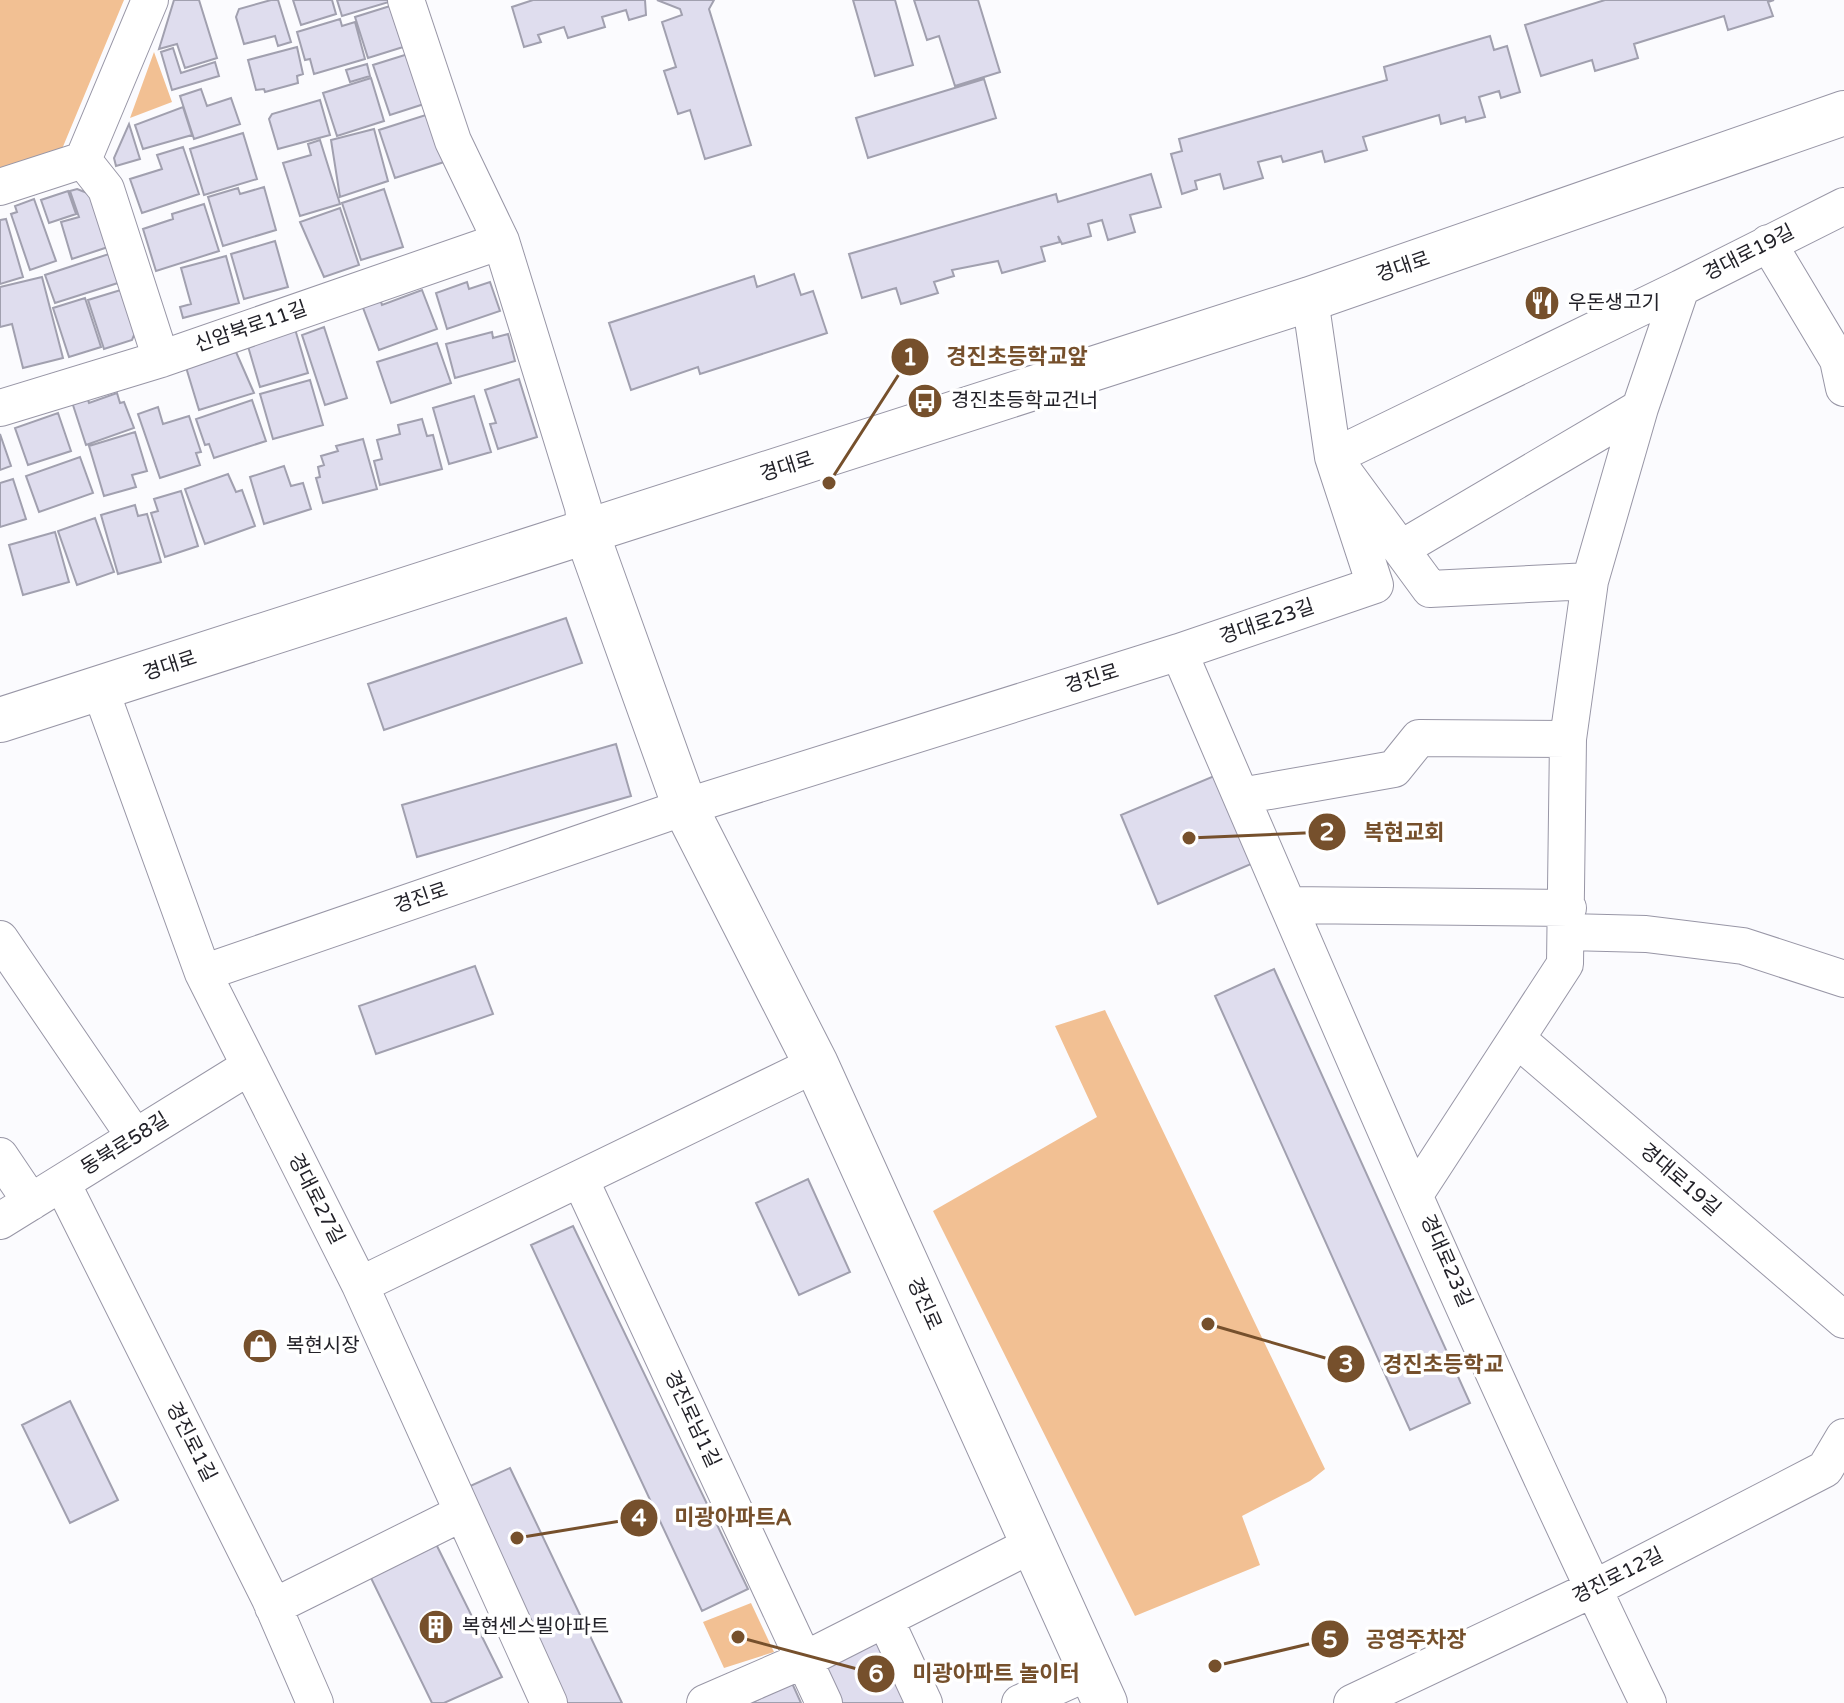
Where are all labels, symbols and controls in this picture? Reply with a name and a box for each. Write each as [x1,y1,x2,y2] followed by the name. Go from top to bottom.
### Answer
[1700,220,1798,286] street label: 경대로19길
[1373,247,1433,287] street label: 경대로
[1523,284,1561,322] restaurant icon: 우돈생고기
[1568,291,1660,315] place label: 우돈생고기
[192,297,310,357] street label: 신암북로11길
[890,334,1104,380] callout: 경진초등학교앞
[902,343,918,372] text: 1
[946,344,1088,370] text: 경진초등학교앞
[906,382,944,420] bus stop icon: 경진초등학교건너
[951,389,1098,413] place label: 경진초등학교건너
[757,447,817,487] street label: 경대로
[1216,595,1318,649] street label: 경대로23길
[140,646,200,686] street label: 경대로
[1062,659,1122,699] street label: 경진로
[1307,809,1460,855] callout: 복현교회
[1319,818,1335,847] text: 2
[1364,820,1444,846] text: 복현교회
[391,878,451,918] street label: 경진로
[77,1108,173,1180] street label: 동북로58길
[1635,1139,1725,1221] street label: 경대로19길
[283,1150,349,1248] street label: 경대로27길
[1415,1211,1477,1311] street label: 경대로23길
[902,1274,946,1334] street label: 경진로
[241,1327,279,1365] shop icon: 복현시장
[286,1334,360,1358] place label: 복현시장
[1326,1341,1520,1387] callout: 경진초등학교
[1338,1350,1354,1379] text: 3
[1382,1352,1504,1378] text: 경진초등학교
[659,1367,725,1471] street label: 경진로남1길
[161,1398,221,1486] street label: 경진로1길
[619,1495,808,1541] callout: 미광아파트A
[631,1504,647,1533] text: 4
[674,1505,792,1531] text: 미광아파트A
[1569,1543,1667,1609] street label: 경진로12길
[417,1608,455,1646] building icon: 복현센스빌아파트
[462,1615,609,1639] place label: 복현센스빌아파트
[1310,1616,1483,1662] callout: 공영주차장
[1322,1626,1338,1655] text: 5
[1365,1627,1467,1653] text: 공영주차장
[856,1651,1096,1697] callout: 미광아파트 놀이터
[868,1660,884,1689] text: 6
[912,1661,1080,1687] text: 미광아파트 놀이터

